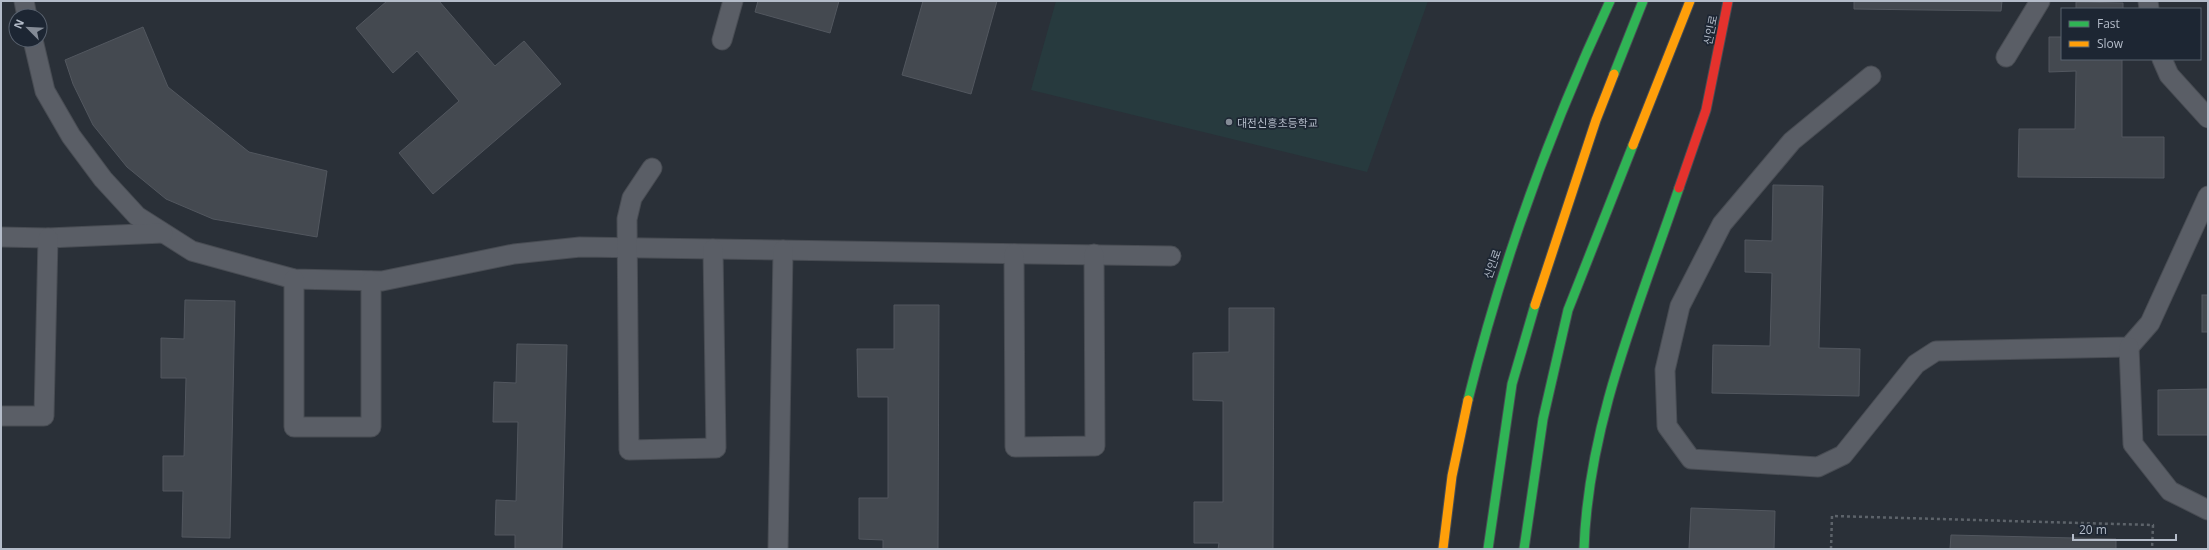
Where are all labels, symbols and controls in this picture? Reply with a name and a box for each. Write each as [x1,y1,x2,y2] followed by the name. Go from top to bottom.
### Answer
[8,8,48,48] north arrow
[2061,8,2201,60] legend
[1700,14,1720,46] street label: 신인로
[2097,15,2120,32] text: Fast
[10,17,27,31] text: N
[2097,35,2124,52] text: Slow
[1237,115,1318,130] place label: 대전신흥초등학교
[1224,117,1234,127] marker: 대전신흥초등학교
[1480,247,1504,281] street label: 신인로
[2073,516,2176,542] scale bar
[2079,521,2107,538] text: 20 m

